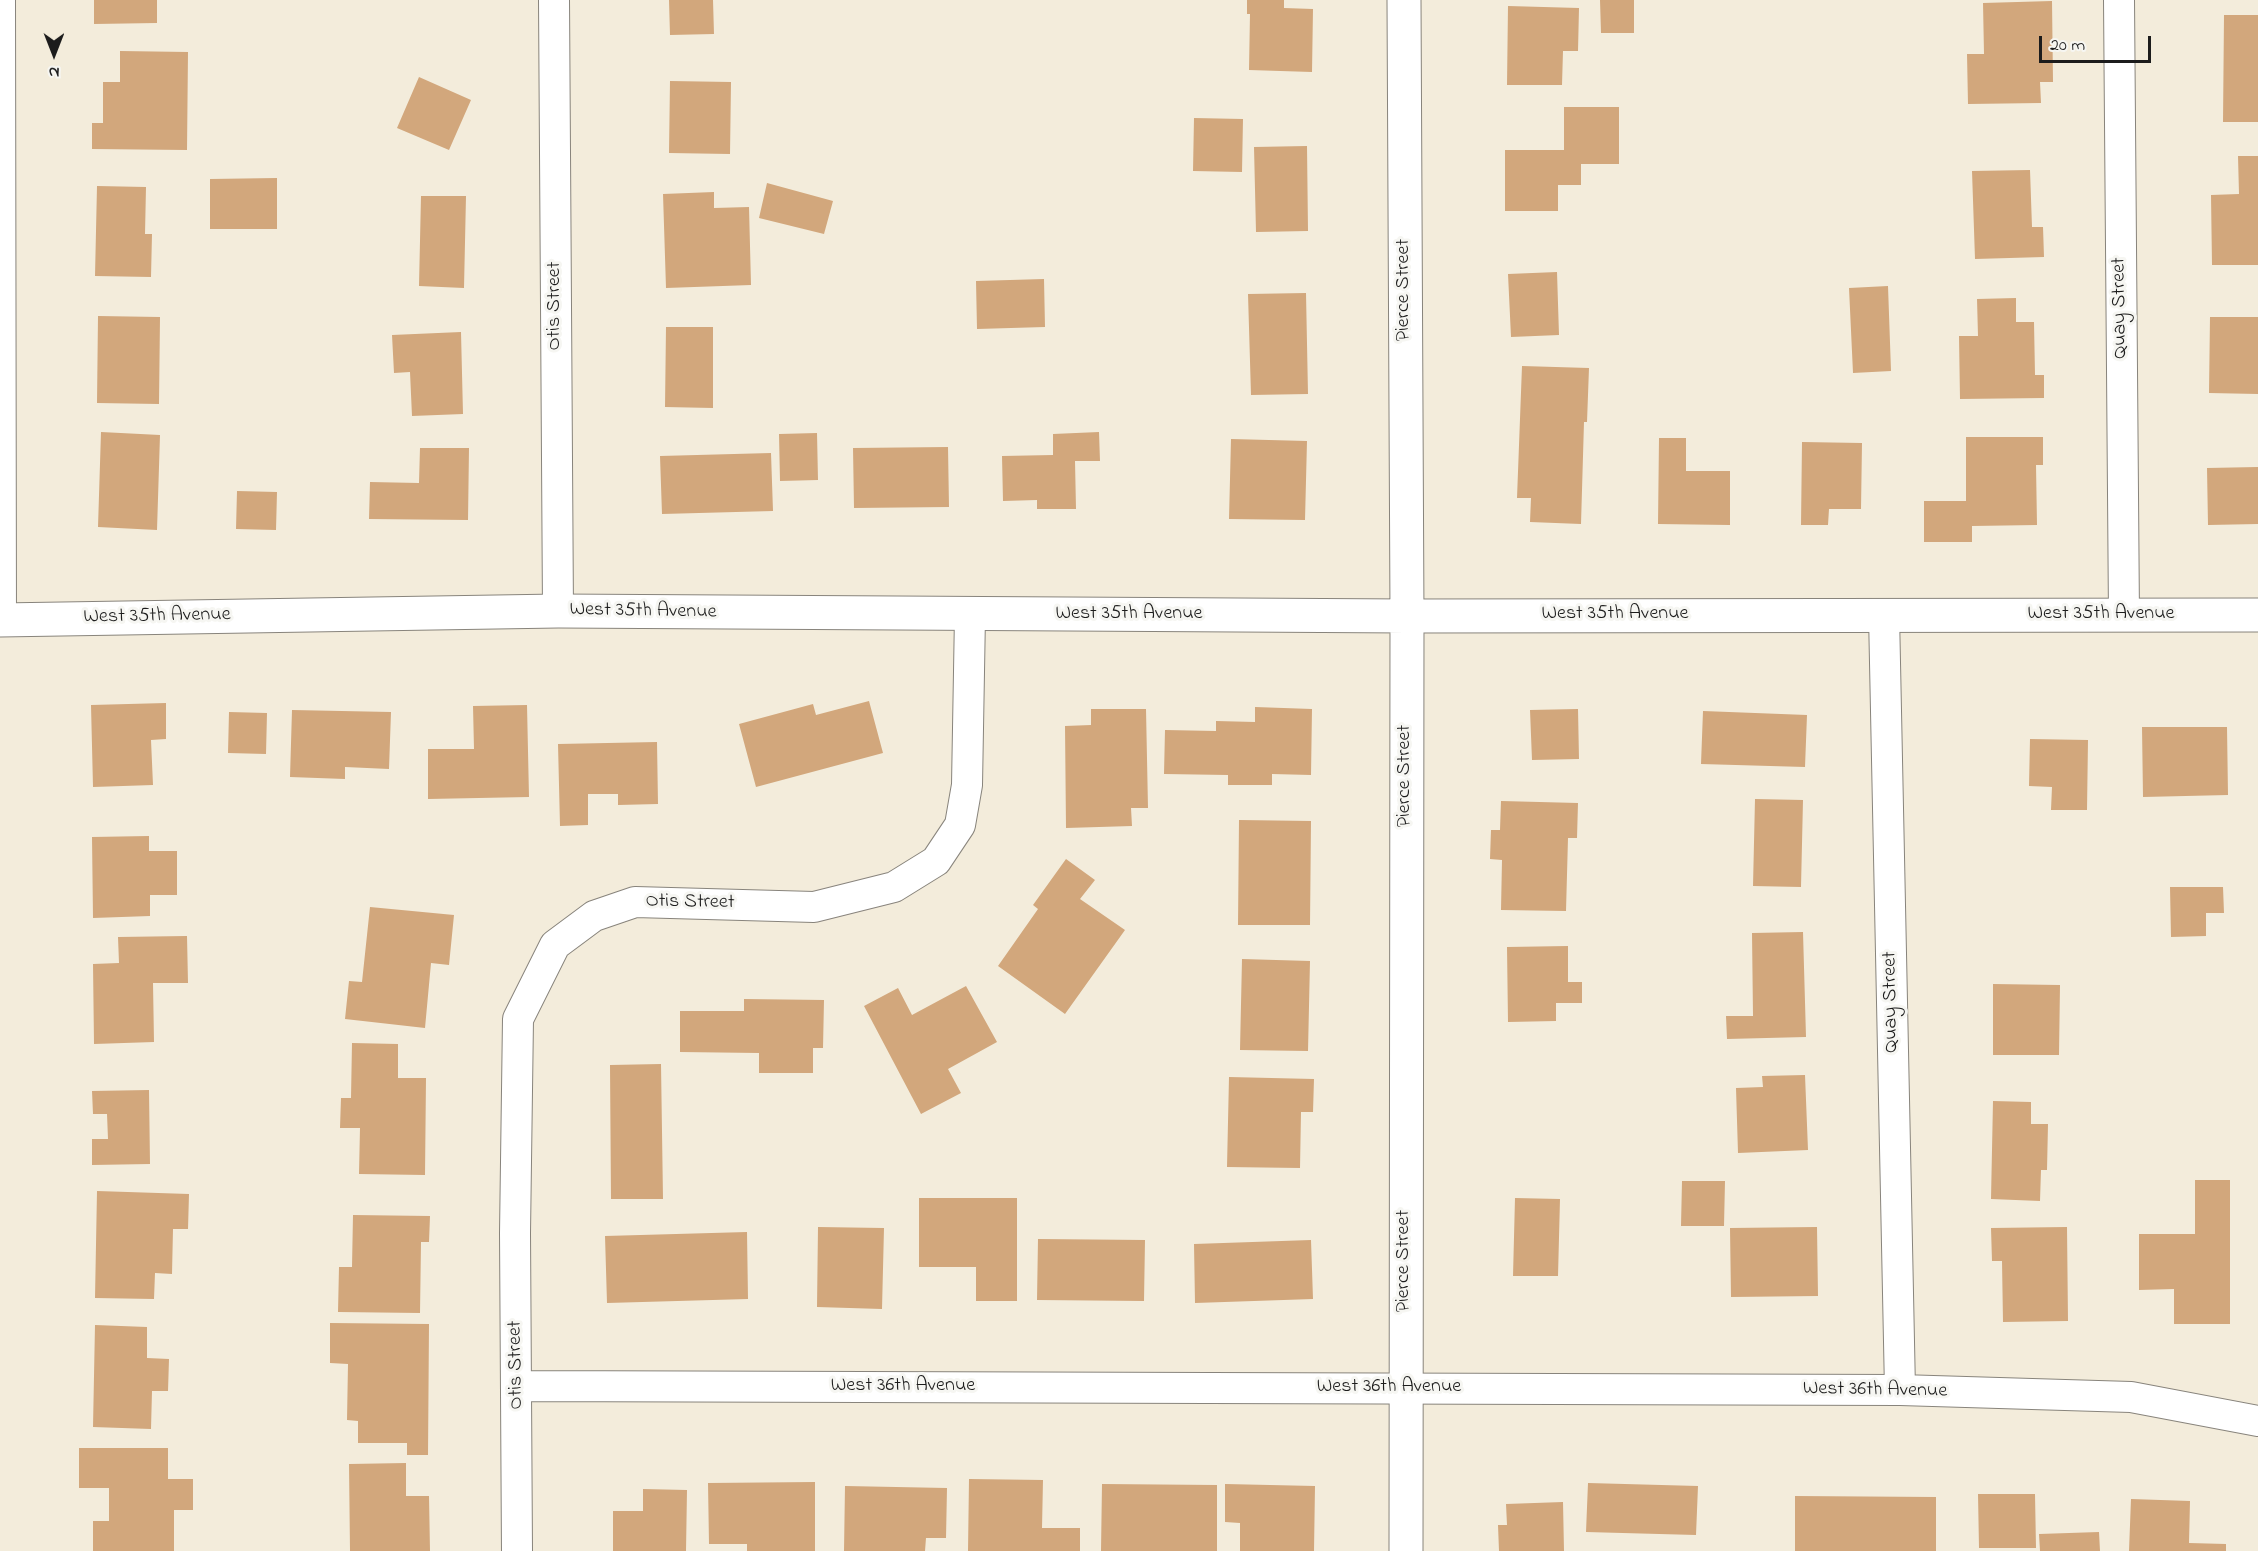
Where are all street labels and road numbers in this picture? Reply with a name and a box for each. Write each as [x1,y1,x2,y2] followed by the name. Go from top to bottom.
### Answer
[1393,239,1417,341] street label: Pierce Street
[2108,257,2134,359] street label: Quay Street
[544,261,568,351] street label: Otis Street
[569,599,717,625] street label: West 35th Avenue
[1055,603,1203,627] street label: West 35th Avenue
[1541,603,1689,627] street label: West 35th Avenue
[2027,603,2175,627] street label: West 35th Avenue
[83,604,231,630] street label: West 35th Avenue
[1394,725,1418,827] street label: Pierce Street
[645,890,735,916] street label: Otis Street
[1879,951,1905,1053] street label: Quay Street
[1393,1210,1417,1312] street label: Pierce Street
[504,1320,530,1410] street label: Otis Street
[831,1375,975,1399] street label: West 36th Avenue
[1317,1376,1461,1400] street label: West 36th Avenue
[1803,1378,1947,1404] street label: West 36th Avenue

